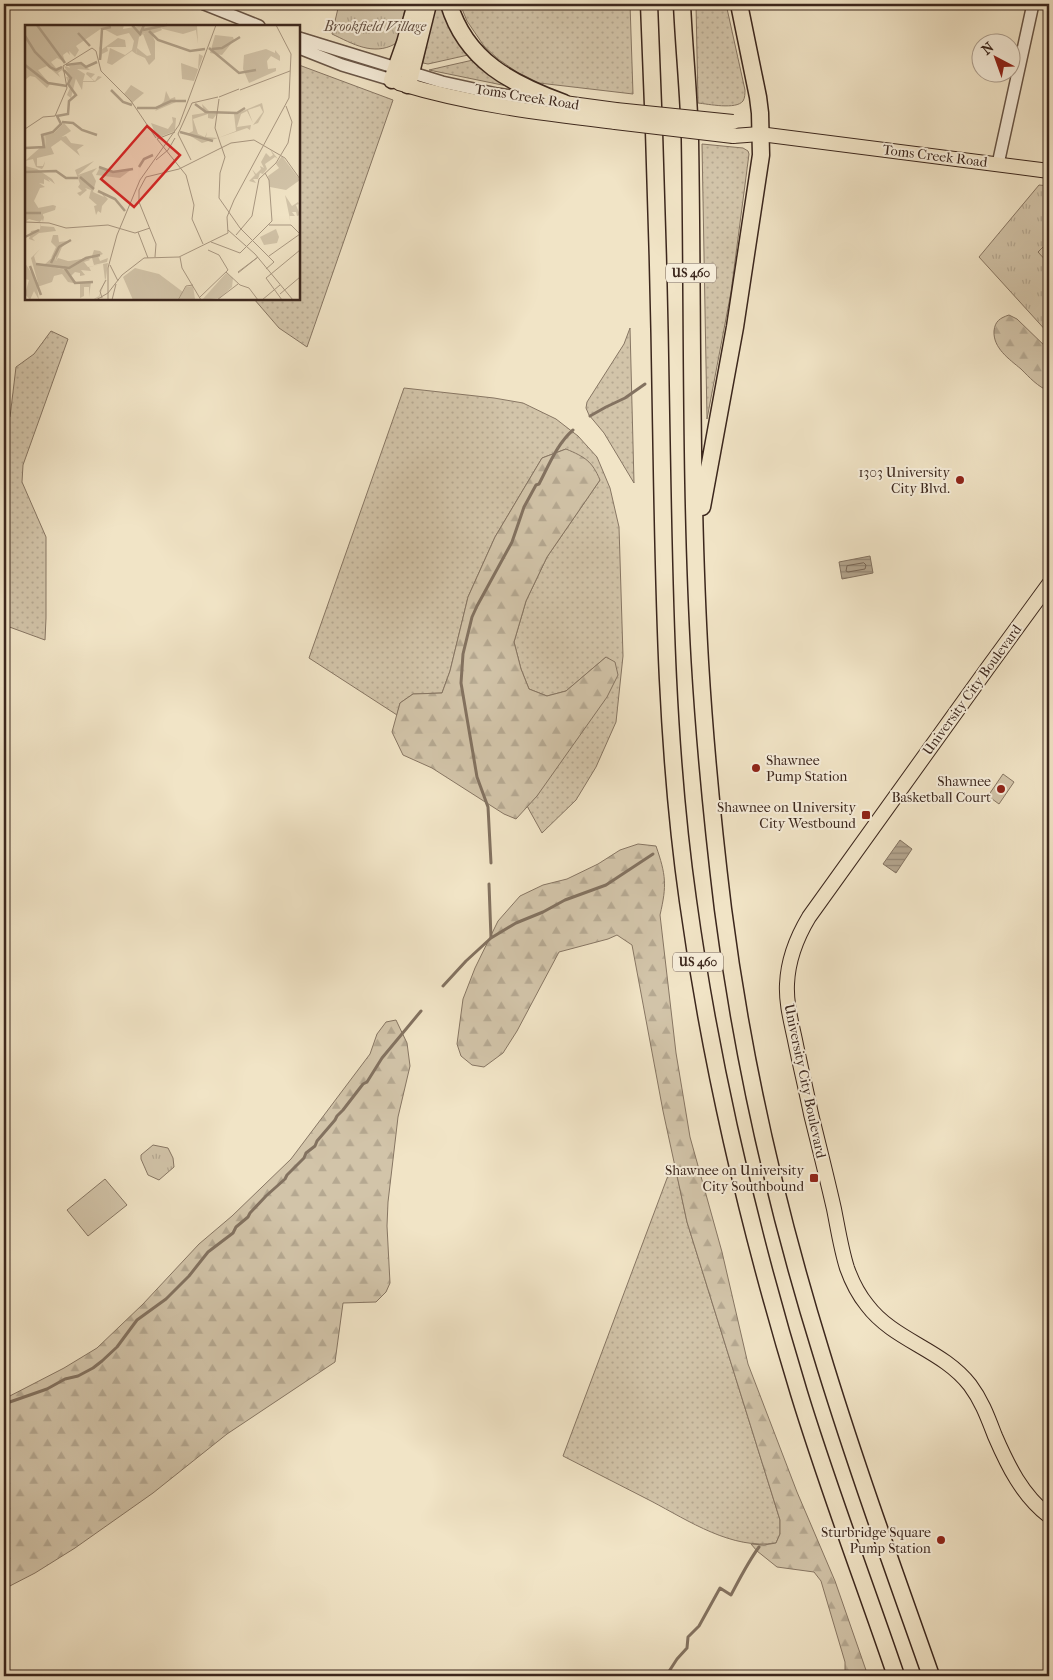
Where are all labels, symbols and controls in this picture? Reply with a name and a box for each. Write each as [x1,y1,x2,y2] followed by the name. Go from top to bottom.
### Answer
[323,18,426,35] park label: Brookfield Village
[25,25,300,300] inset map
[970,32,1020,82] north arrow
[978,38,998,58] text: N
[474,80,581,114] street label: Toms Creek Road
[882,141,989,171] street label: Toms Creek Road
[666,264,716,282] road number: US 460
[859,464,951,497] place label: 1303 University City Blvd.
[954,474,966,486] marker: 1303 University City Blvd.
[919,621,1025,759] street label: University City Boulevard
[766,752,847,785] place label: Shawnee Pump Station
[750,762,762,774] marker: Shawnee Pump Station
[891,773,991,806] place label: Shawnee Basketball Court
[995,783,1007,795] marker: Shawnee Basketball Court
[717,799,857,832] place label: Shawnee on University City Westbound
[860,809,872,821] marker: Shawnee on University City Westbound
[673,952,723,972] road number: US 460
[780,1002,830,1160] street label: University City Boulevard
[665,1162,805,1195] place label: Shawnee on University City Southbound
[808,1172,820,1184] marker: Shawnee on University City Southbound
[821,1524,931,1557] place label: Sturbridge Square Pump Station
[935,1534,947,1546] marker: Sturbridge Square Pump Station

